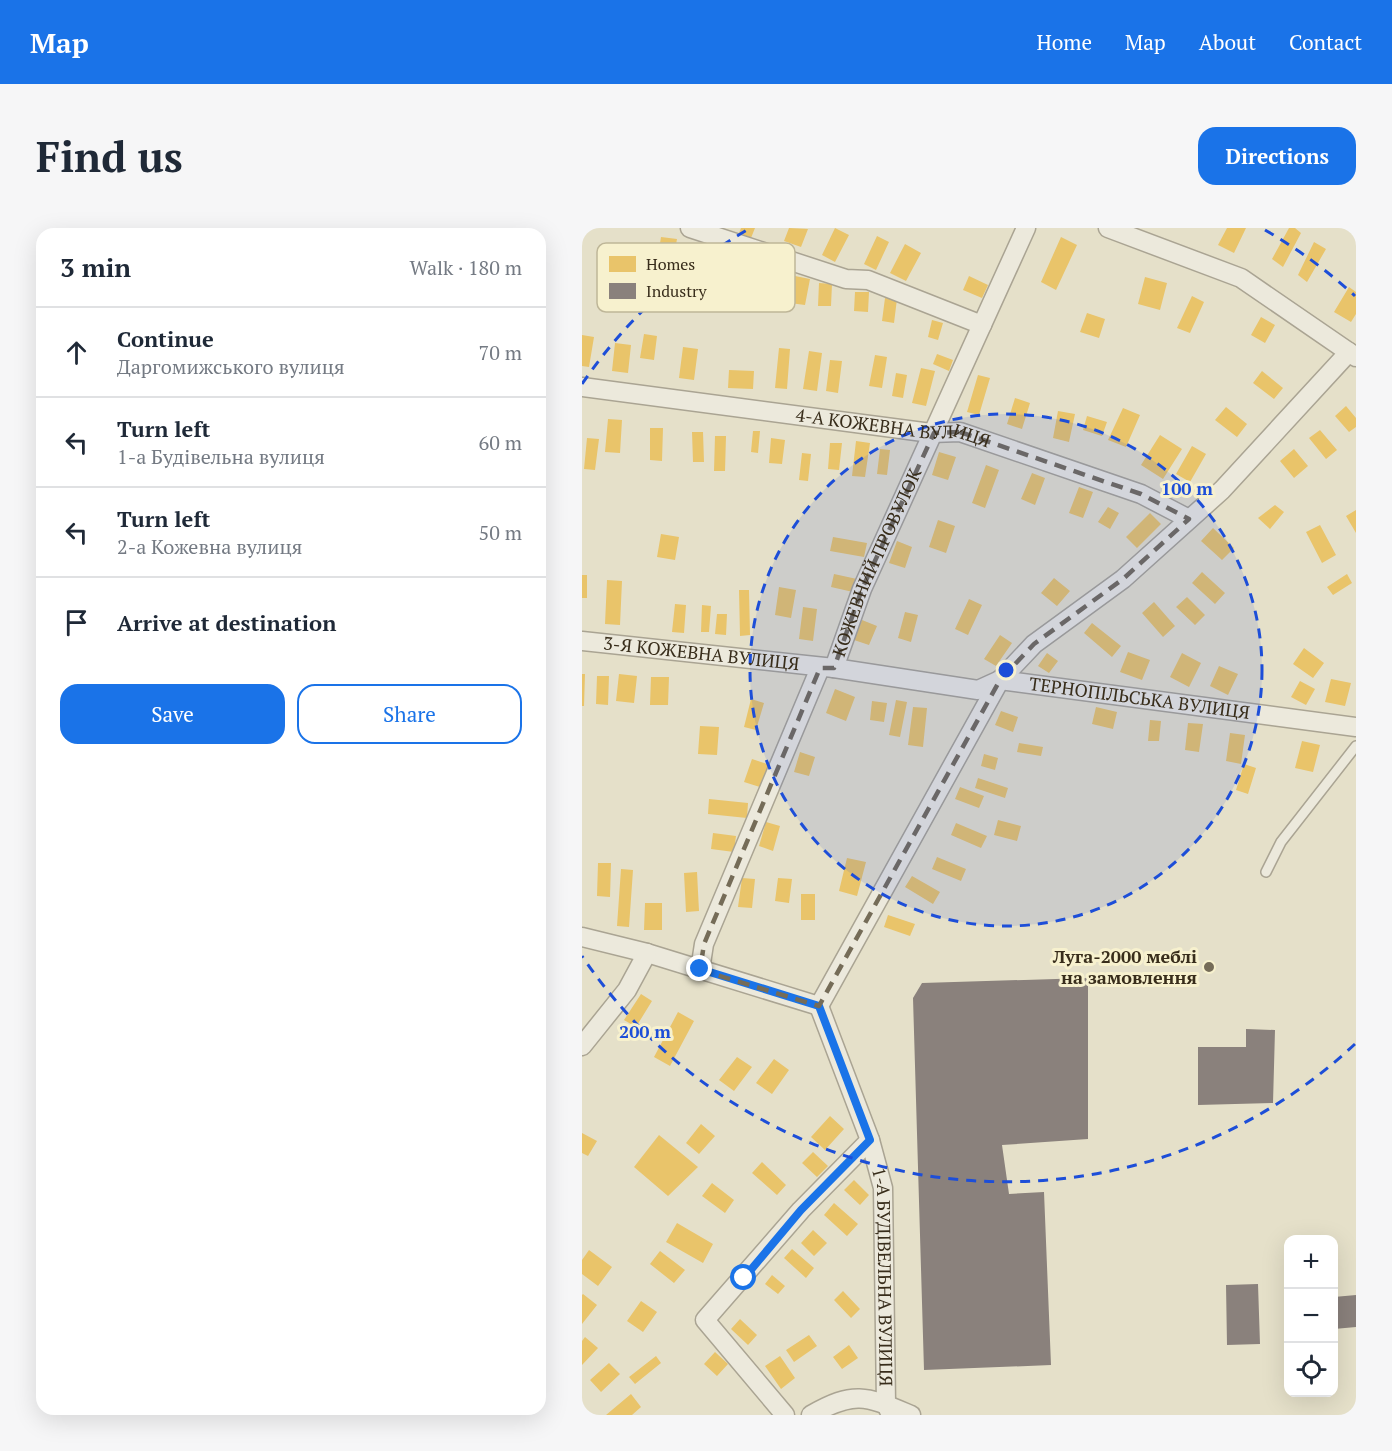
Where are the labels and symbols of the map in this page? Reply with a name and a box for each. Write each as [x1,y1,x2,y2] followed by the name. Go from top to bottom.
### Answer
[597,243,795,312] legend
[646,253,695,275] text: Homes
[646,280,707,302] text: Industry
[794,402,994,453] street label: 4-А КОЖЕВНА ВУЛИЦЯ
[826,464,926,660] street label: КОЖЕВНИЙ ПРОВУЛОК
[1161,476,1213,500] text: 100 m
[602,630,801,675] street label: 3-Я КОЖЕВНА ВУЛИЦЯ
[996,660,1016,680] centre of rings
[1028,671,1251,724] street label: ТЕРНОПІЛЬСЬКА ВУЛИЦЯ
[1052,944,1197,989] place label: Луга-2000 меблі на замовлення
[686,955,712,981] route end
[1202,960,1216,974] marker: Луга-2000 меблі на замовлення
[619,1019,671,1043] text: 200 m
[867,1165,899,1387] street label: 1-А БУДІВЕЛЬНА ВУЛИЦЯ
[730,1264,756,1290] route start

